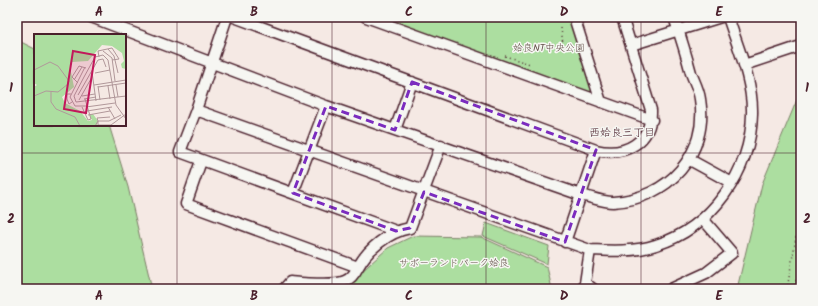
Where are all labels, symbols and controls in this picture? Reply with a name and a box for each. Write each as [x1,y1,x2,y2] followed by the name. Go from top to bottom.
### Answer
[95,2,103,23] text: A
[250,2,258,23] text: B
[405,2,413,23] text: C
[560,2,569,23] text: D
[715,2,723,23] text: E
[34,34,126,126] inset map
[513,40,585,56] park label: 姶良NT中央公園
[9,78,13,99] text: 1
[805,78,809,99] text: 1
[589,124,655,142] district label: 西姶良三丁目
[7,209,15,230] text: 2
[803,209,811,230] text: 2
[399,255,509,271] park label: サボーランドパーク姶良
[95,286,103,306] text: A
[250,286,258,306] text: B
[405,286,413,306] text: C
[560,286,569,306] text: D
[715,286,723,306] text: E

